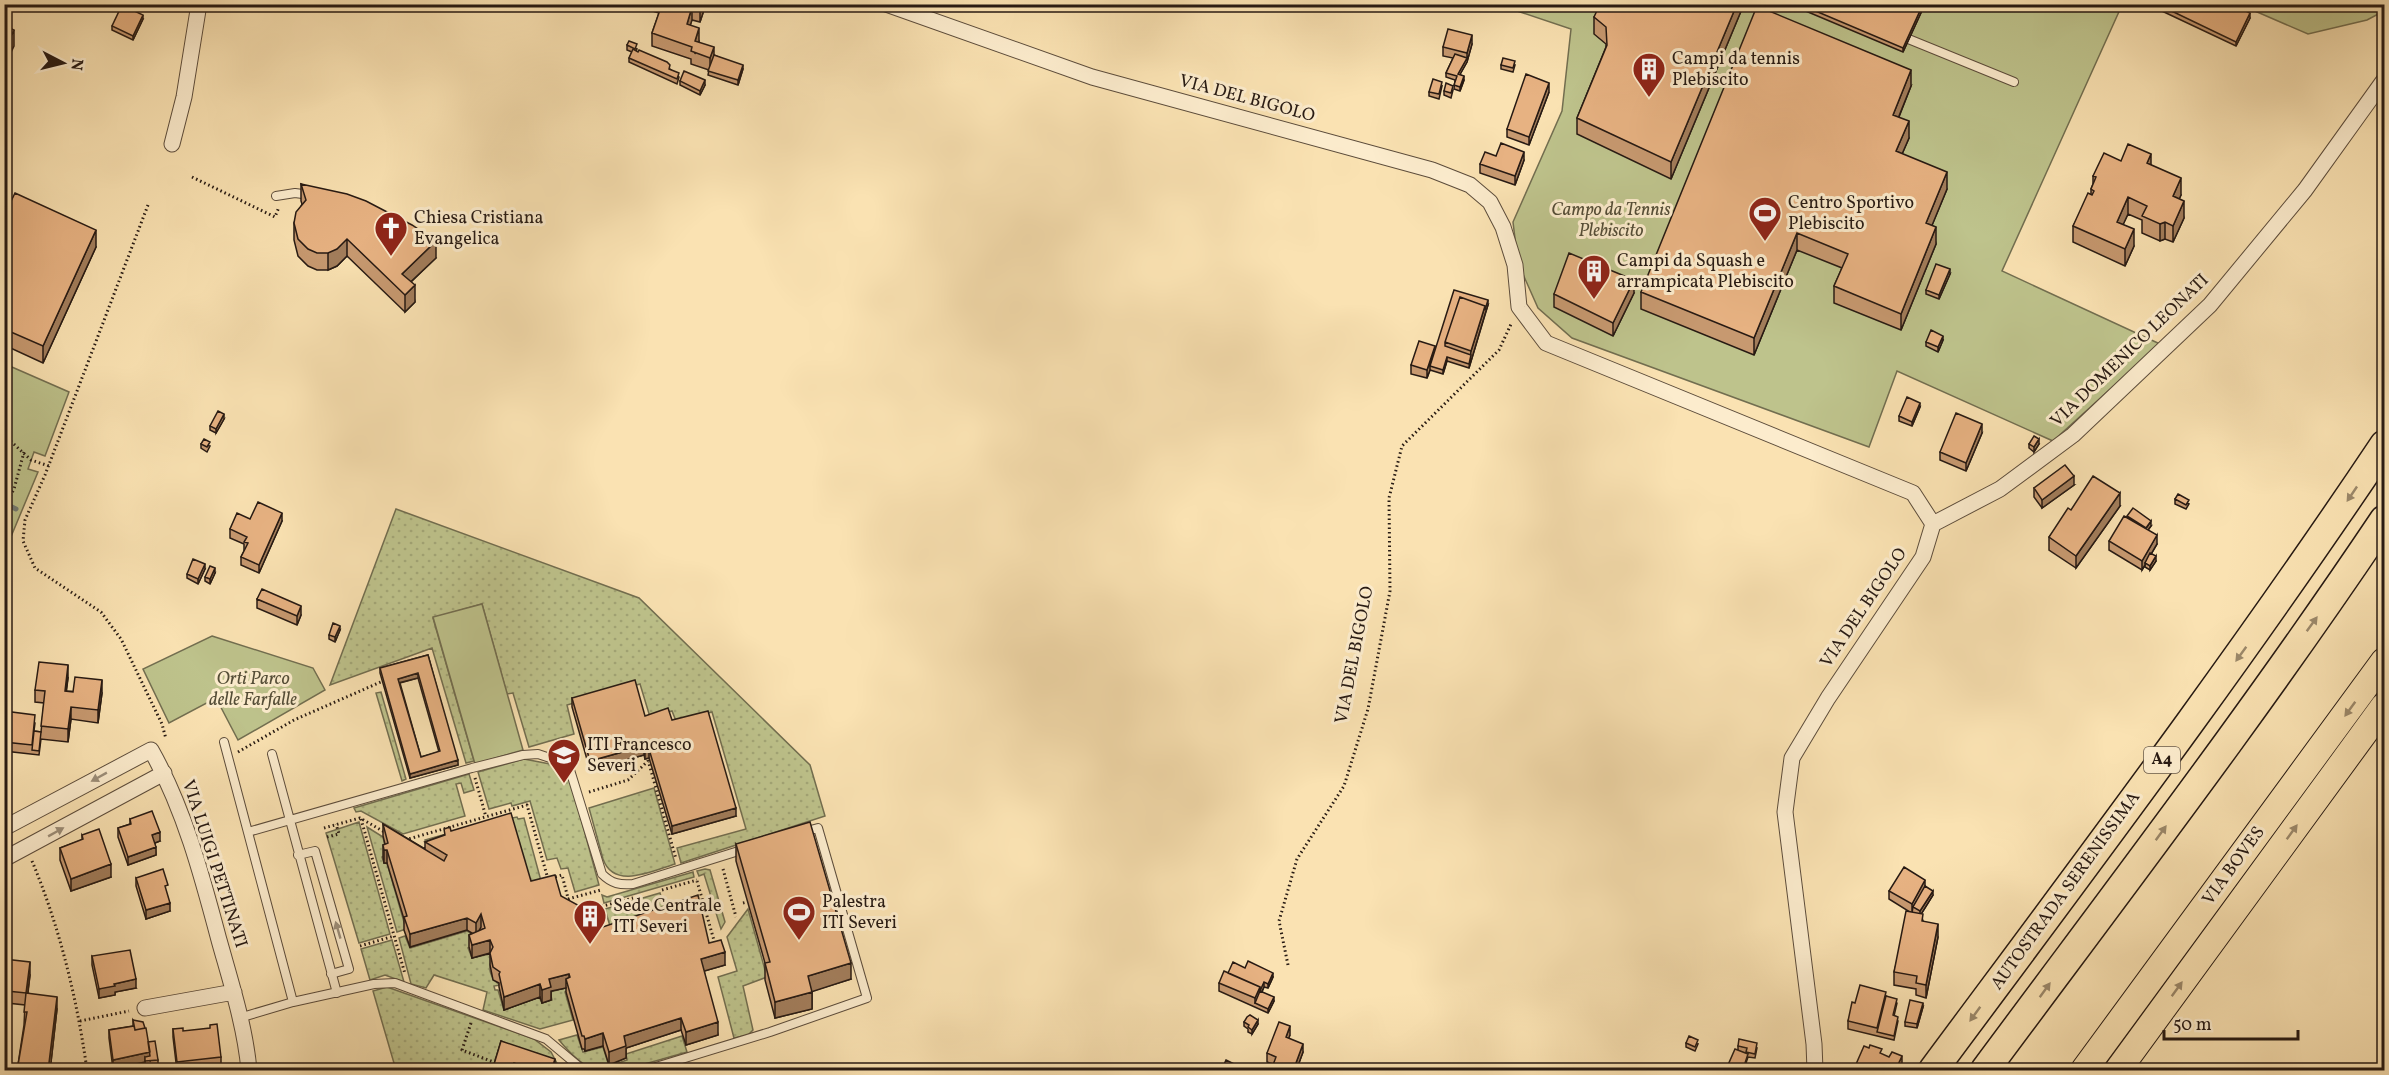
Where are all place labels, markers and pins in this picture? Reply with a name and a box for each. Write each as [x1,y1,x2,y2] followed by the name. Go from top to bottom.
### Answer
[1672,47,1800,93] place label: Campi da tennis Plebiscito
[1631,51,1667,98] building icon: Campi da tennis Plebiscito
[1788,191,1914,237] place label: Centro Sportivo Plebiscito
[1747,195,1783,242] sports icon: Centro Sportivo Plebiscito
[414,206,544,252] place label: Chiesa Cristiana Evangelica
[373,210,409,257] church icon: Chiesa Cristiana Evangelica
[1617,249,1794,295] place label: Campi da Squash e arrampicata Plebiscito
[1576,253,1612,300] building icon: Campi da Squash e arrampicata Plebiscito
[587,733,692,779] place label: ITI Francesco Severi
[546,737,582,784] school or university icon: ITI Francesco Severi
[822,890,897,936] place label: Palestra ITI Severi
[613,894,722,940] place label: Sede Centrale ITI Severi
[781,894,817,941] sports icon: Palestra ITI Severi
[572,898,608,945] building icon: Sede Centrale ITI Severi

